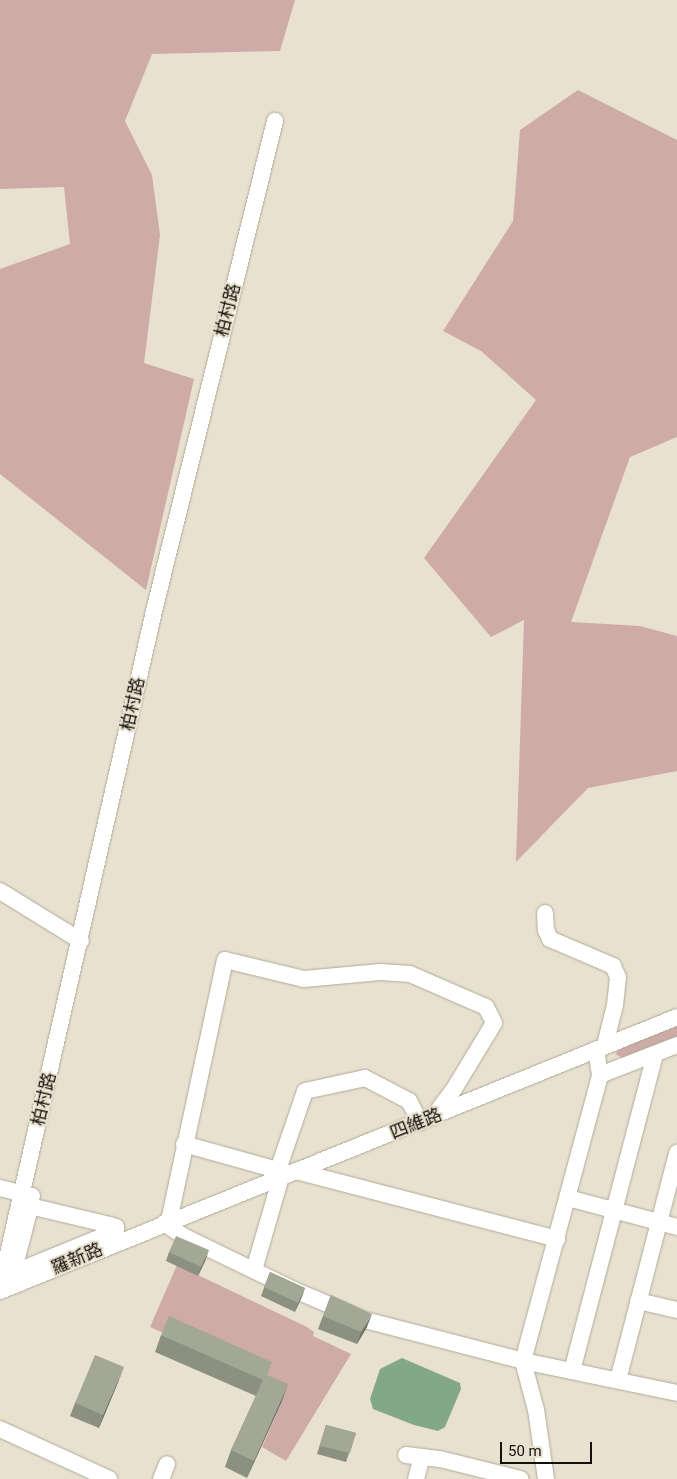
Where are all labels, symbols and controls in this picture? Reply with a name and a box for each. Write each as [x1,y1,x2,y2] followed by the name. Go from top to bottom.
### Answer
[211,281,245,339] street label: 柏村路
[117,675,149,733] street label: 柏村路
[27,1070,61,1128] street label: 柏村路
[387,1104,445,1144] street label: 四維路
[48,1239,106,1279] street label: 羅新路
[502,1432,594,1464] scale bar
[508,1442,542,1460] text: 50 m

